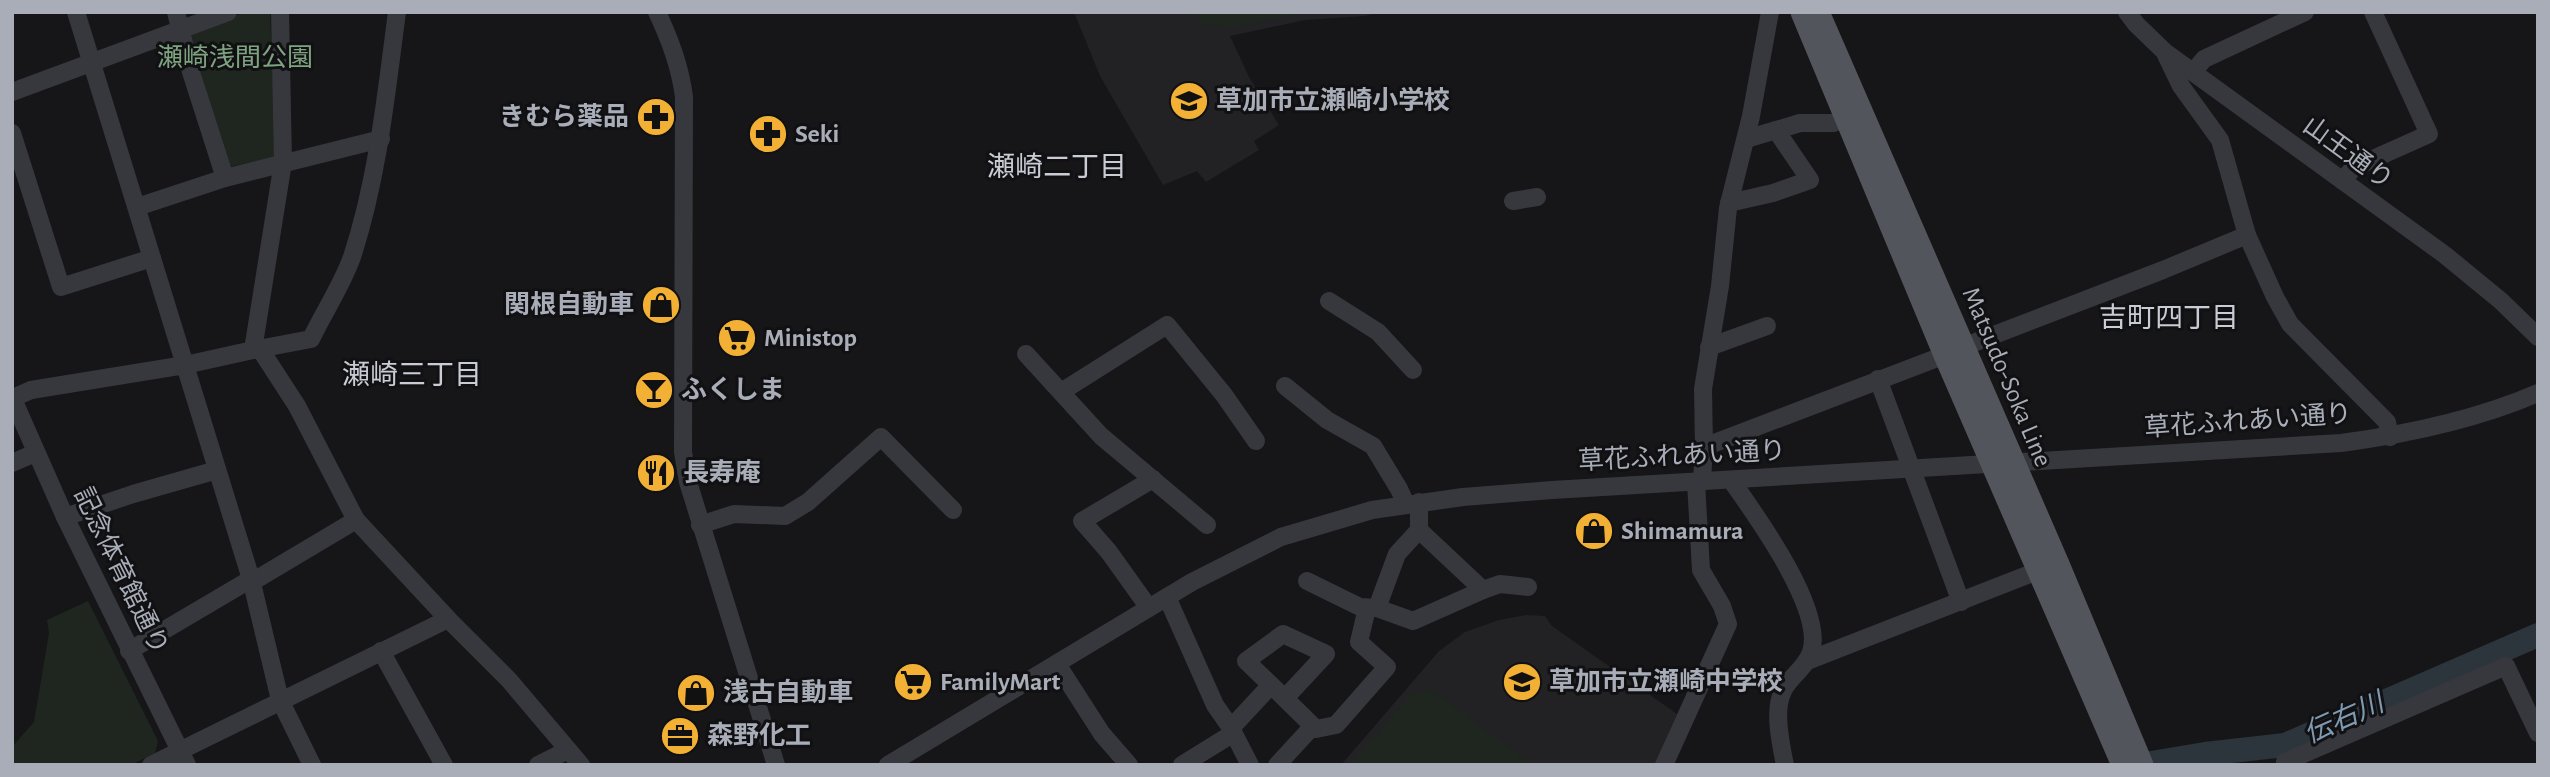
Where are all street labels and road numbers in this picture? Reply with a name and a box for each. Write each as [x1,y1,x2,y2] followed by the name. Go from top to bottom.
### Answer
[2298,111,2398,194] street label: 山王通り
[1957,283,2057,471] street label: Matsudo-Soka Line
[2143,399,2353,441] street label: 草花ふれあい通り
[1577,436,1787,474] street label: 草花ふれあい通り
[69,483,173,658] street label: 記念体育館通り

